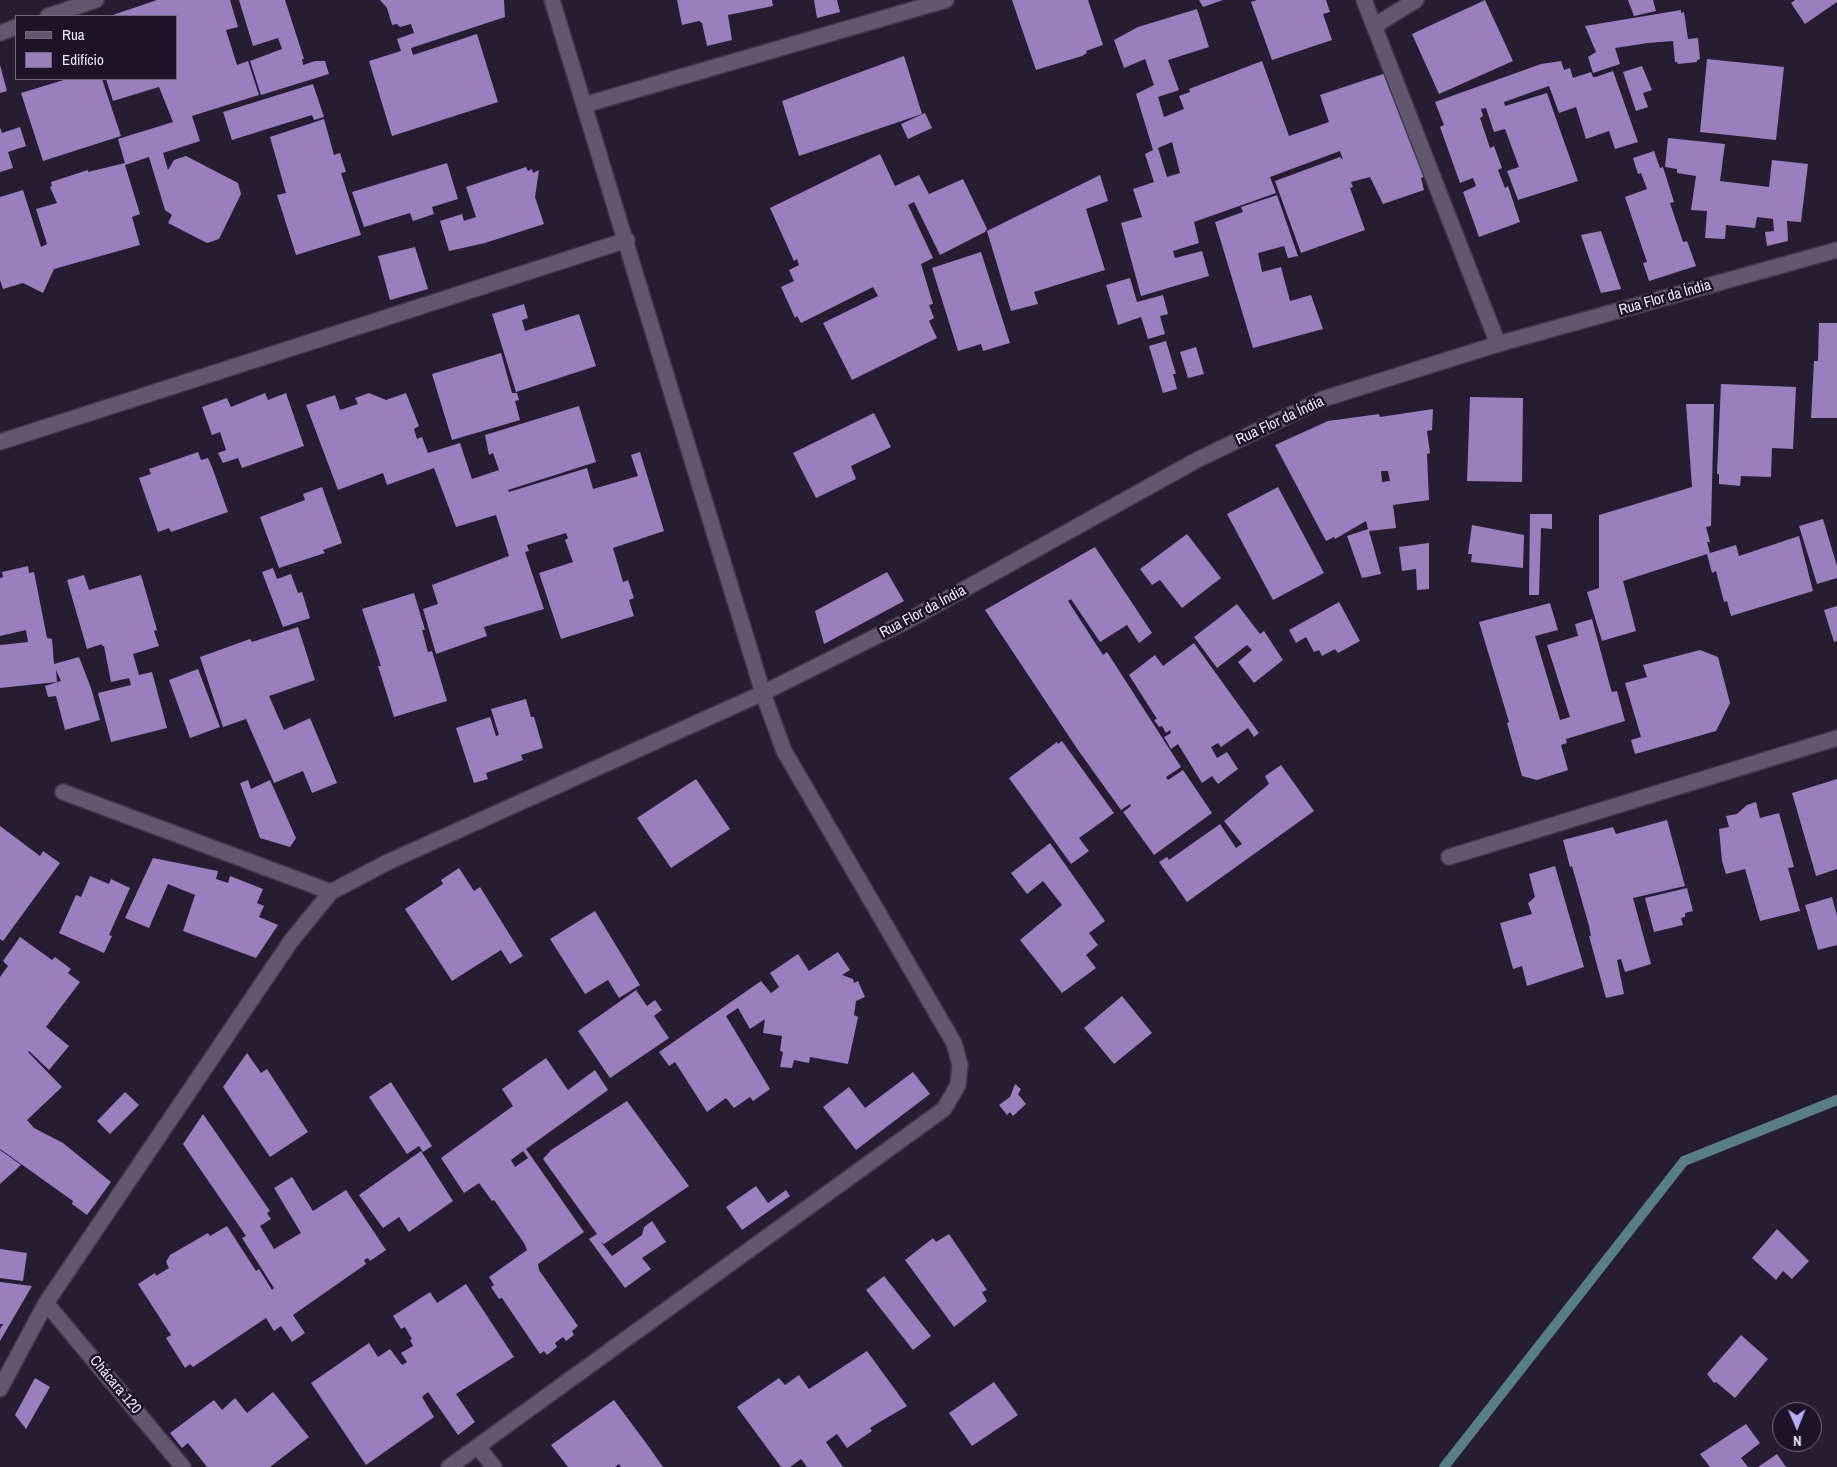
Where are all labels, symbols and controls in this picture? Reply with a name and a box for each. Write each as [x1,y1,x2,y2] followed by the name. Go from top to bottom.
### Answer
[15,15,178,80] legend
[62,24,85,45] text: Rua
[62,49,104,70] text: Edifício
[1617,276,1713,320] street label: Rua Flor da Índia
[1233,393,1327,449] street label: Rua Flor da Índia
[877,582,969,642] street label: Rua Flor da Índia
[85,1352,145,1418] street label: Chácara 120
[1772,1402,1822,1452] north arrow
[1793,1432,1802,1450] text: N

